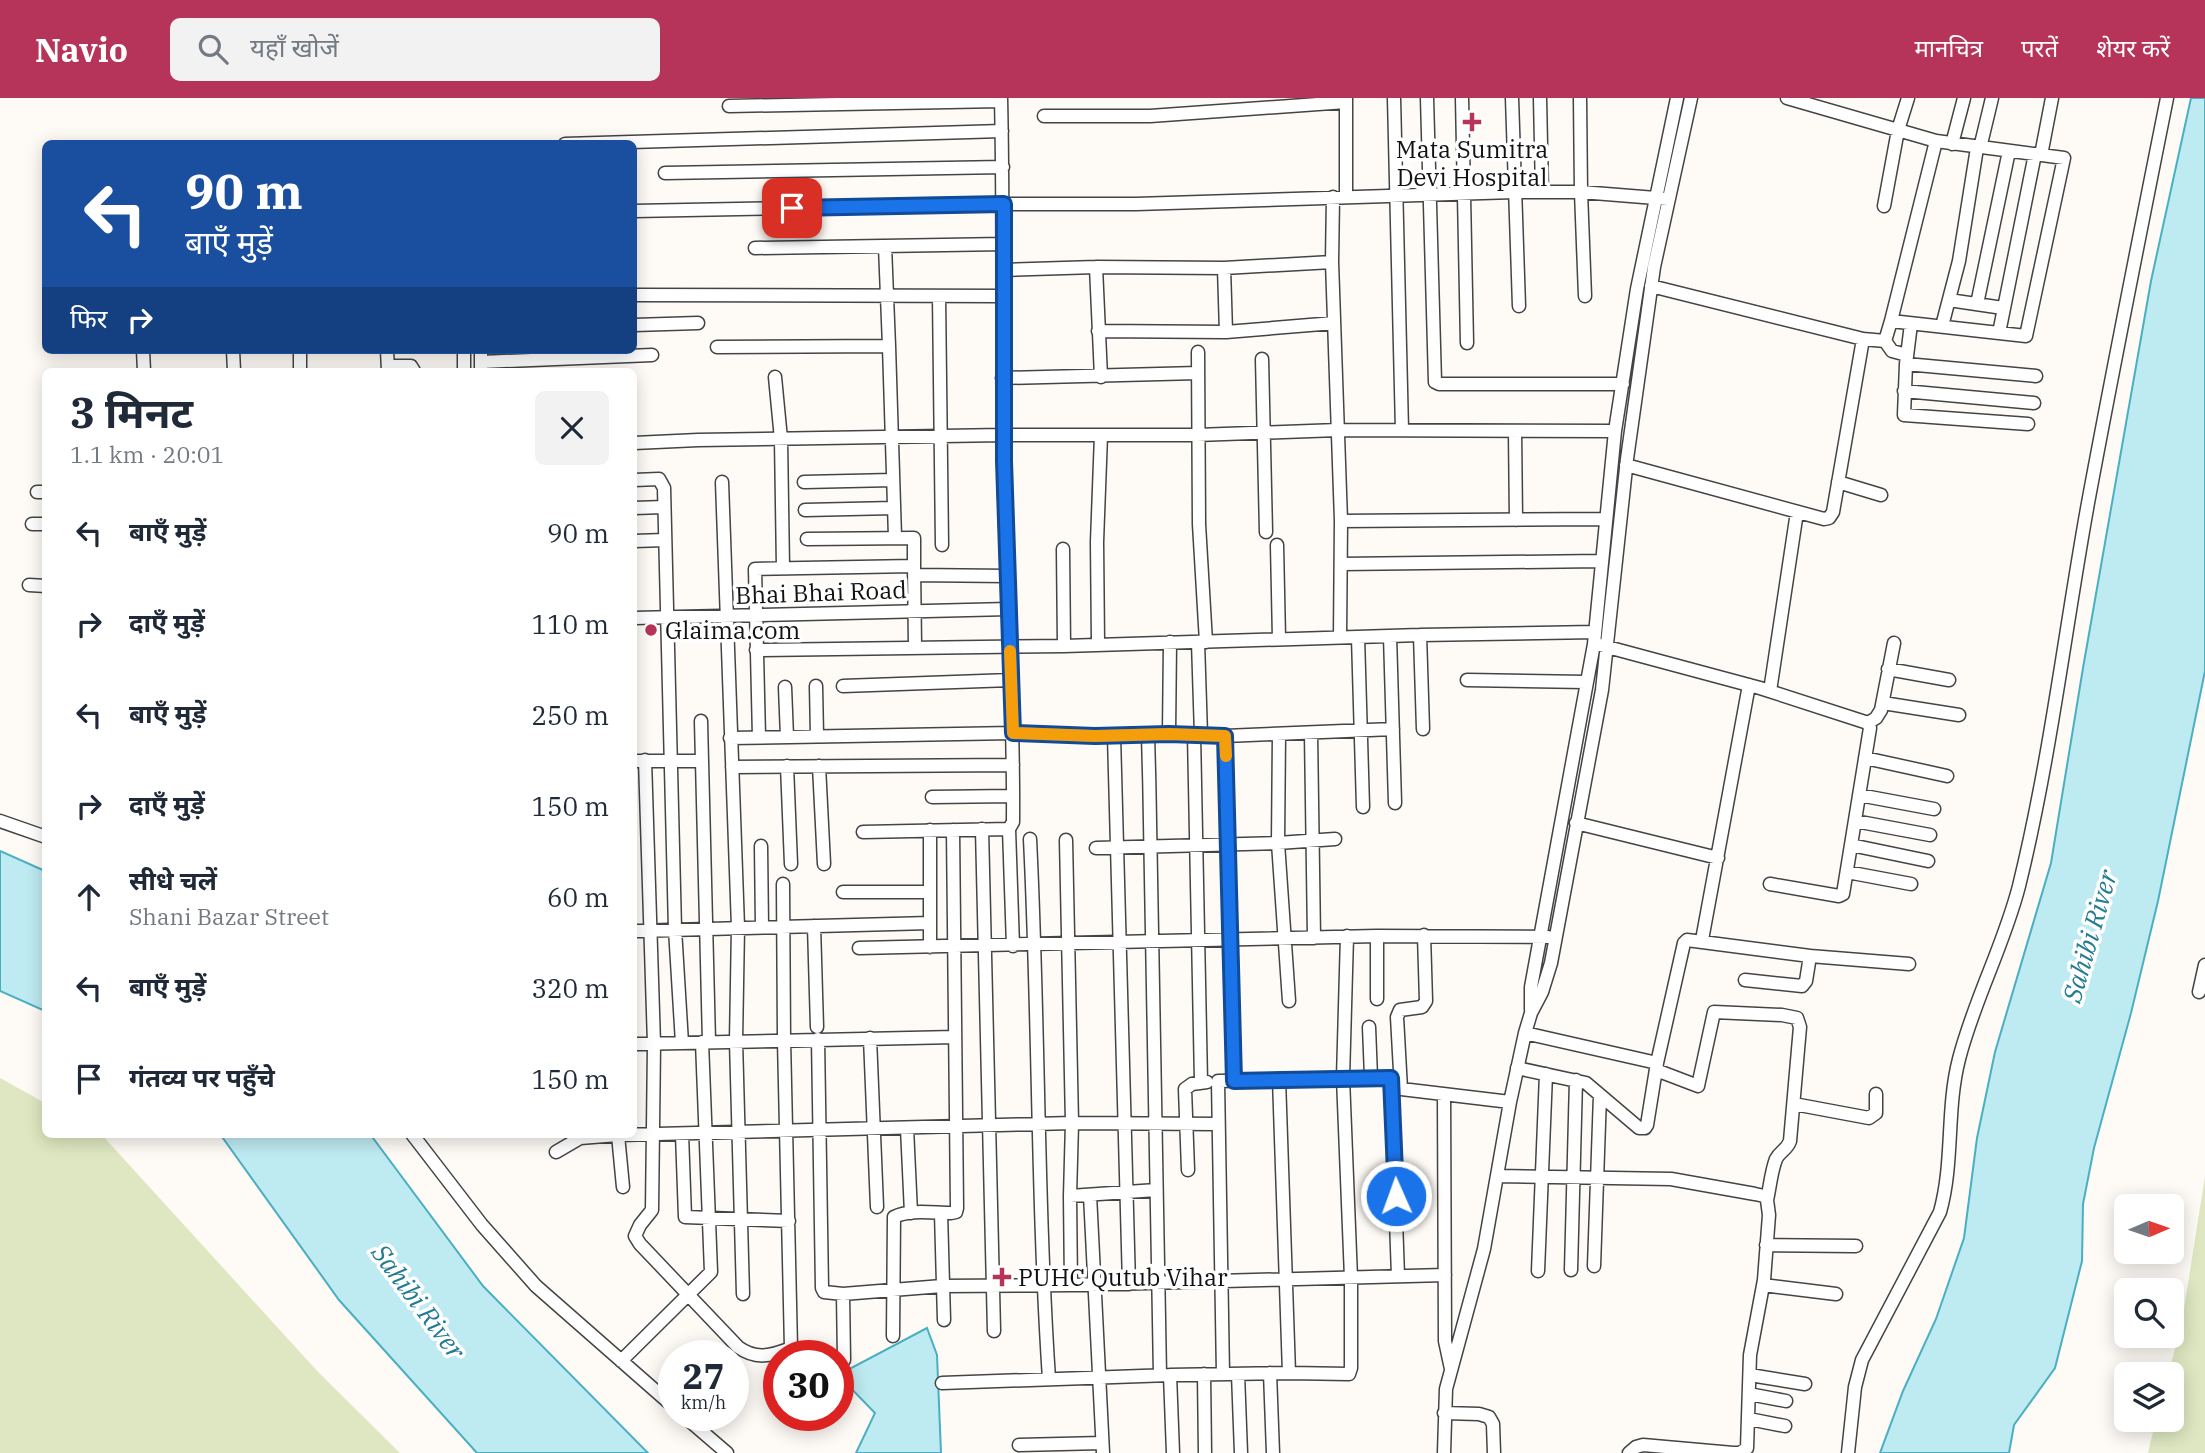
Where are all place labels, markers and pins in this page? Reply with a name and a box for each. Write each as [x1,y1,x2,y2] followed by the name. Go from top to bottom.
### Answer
[1462,112,1482,132] marker: Mata Sumitra Devi Hospital
[1396,133,1548,193] place label: Mata Sumitra Devi Hospital
[762,178,822,238] pin
[665,614,801,646] place label: Glaima.com
[643,622,659,638] marker: Glaima.com
[1018,1261,1228,1293] place label: PUHC Qutub Vihar
[992,1267,1012,1287] marker: PUHC Qutub Vihar

